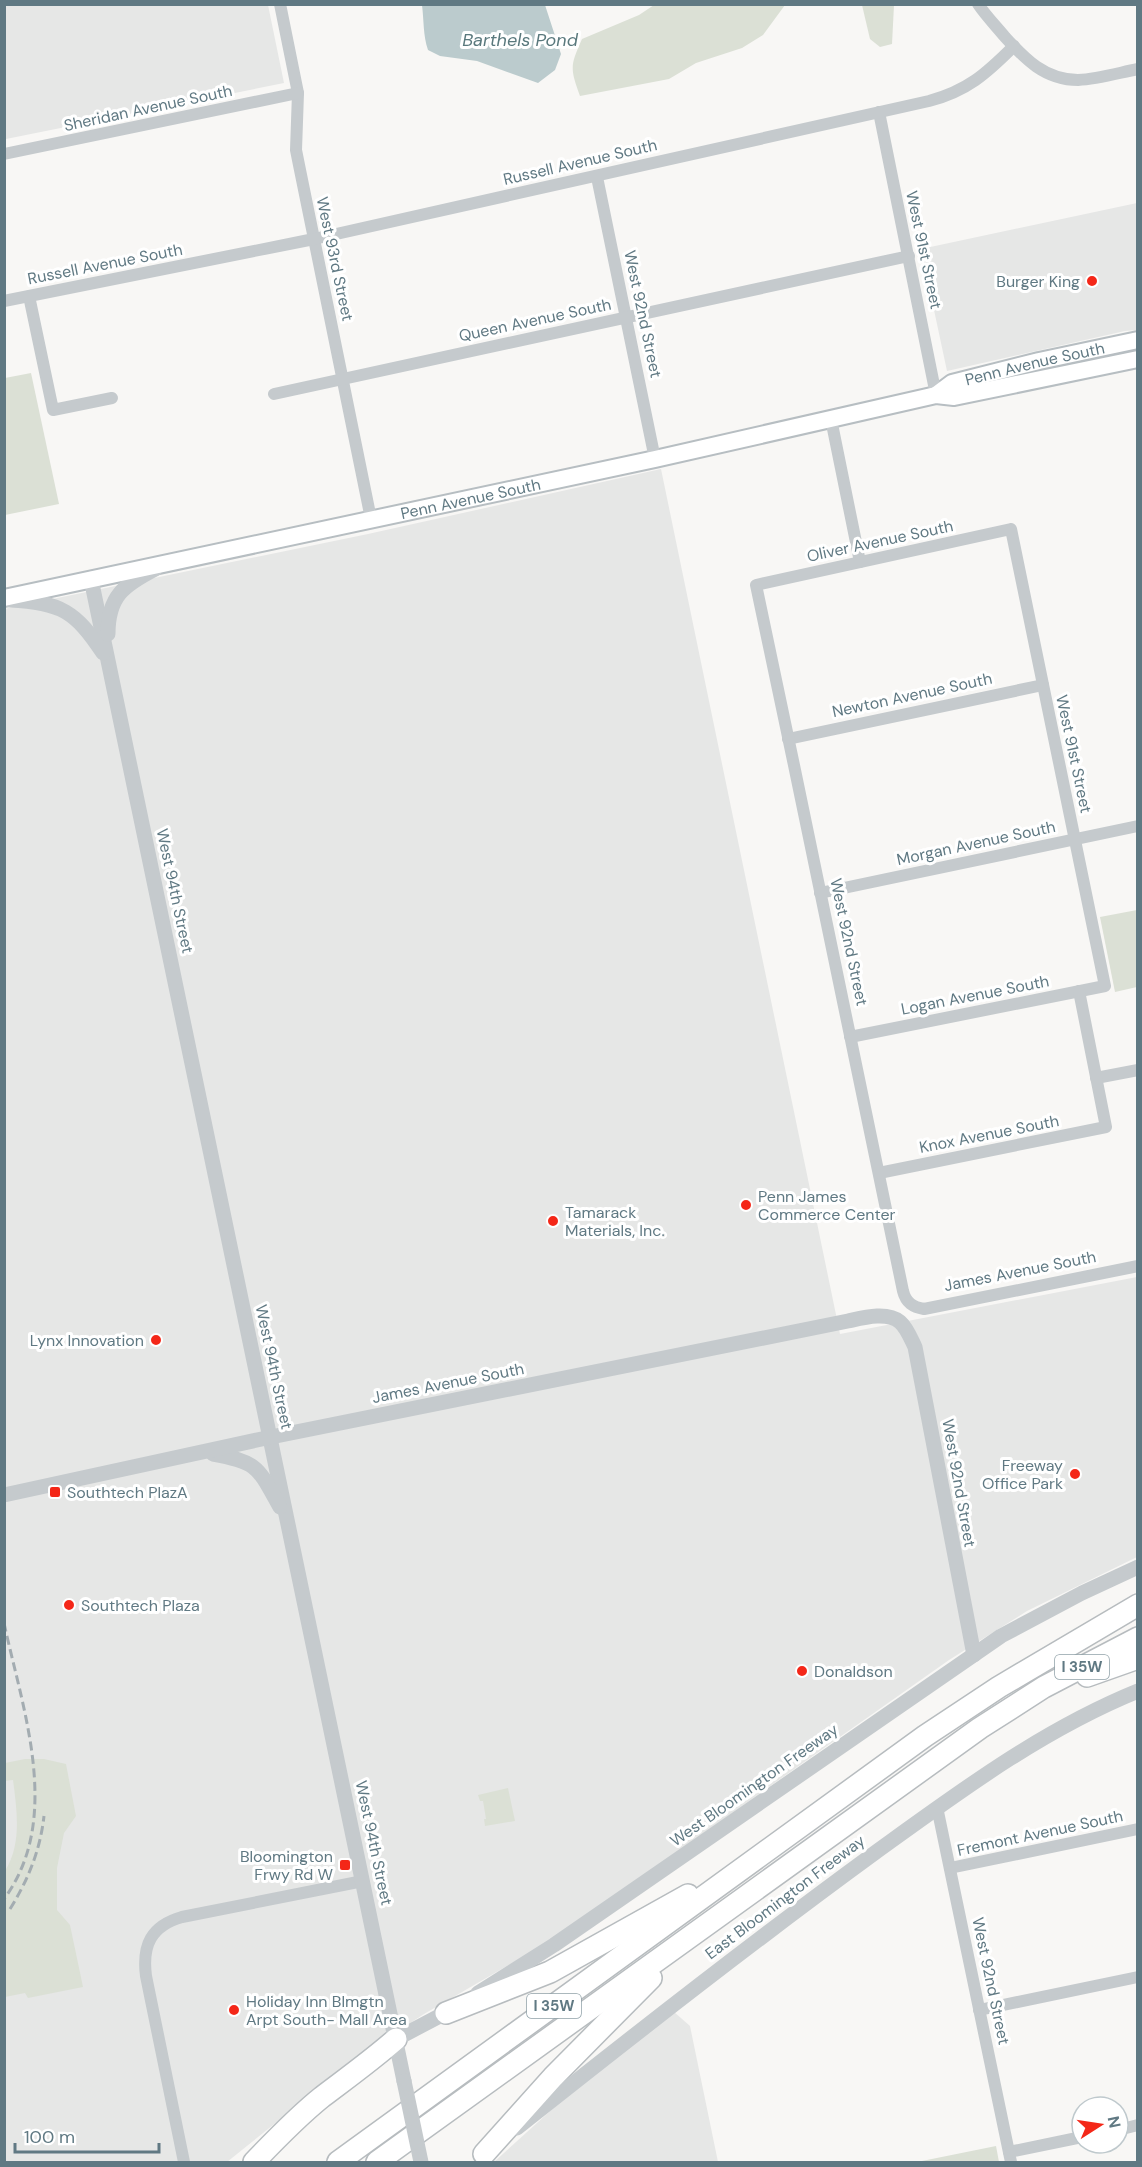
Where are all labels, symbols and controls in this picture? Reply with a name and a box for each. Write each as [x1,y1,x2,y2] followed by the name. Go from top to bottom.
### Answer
[462,28,579,52] water label: Barthels Pond
[62,80,234,136] street label: Sheridan Avenue South
[501,134,659,190] street label: Russell Avenue South
[901,189,947,311] street label: West 91st Street
[312,195,358,323] street label: West 93rd Street
[26,239,184,289] street label: Russell Avenue South
[619,248,667,380] street label: West 92nd Street
[996,271,1080,292] place label: Burger King
[1085,274,1099,288] marker: Burger King
[457,294,613,346] street label: Queen Avenue South
[963,337,1106,390] street label: Penn Avenue South
[399,473,542,524] street label: Penn Avenue South
[805,515,955,567] street label: Oliver Avenue South
[830,668,994,722] street label: Newton Avenue South
[1051,693,1097,815] street label: West 91st Street
[895,816,1057,870] street label: Morgan Avenue South
[152,827,198,955] street label: West 94th Street
[825,876,873,1008] street label: West 92nd Street
[899,970,1051,1020] street label: Logan Avenue South
[917,1110,1061,1158] street label: Knox Avenue South
[758,1186,896,1225] place label: Penn James Commerce Center
[739,1198,753,1212] marker: Penn James Commerce Center
[565,1202,665,1241] place label: Tamarack Materials, Inc.
[546,1214,560,1228] marker: Tamarack Materials, Inc.
[942,1246,1098,1296] street label: James Avenue South
[251,1303,297,1431] street label: West 94th Street
[30,1330,144,1351] place label: Lynx Innovation
[149,1333,163,1347] marker: Lynx Innovation
[370,1358,526,1408] street label: James Avenue South
[937,1417,981,1549] street label: West 92nd Street
[982,1455,1063,1494] place label: Freeway Office Park
[1068,1467,1082,1481] marker: Freeway Office Park
[67,1482,188,1503] place label: Southtech PlazA
[48,1485,62,1499] marker: Southtech PlazA
[81,1595,200,1616] place label: Southtech Plaza
[62,1598,76,1612] marker: Southtech Plaza
[1055,1655,1109,1679] road number: I 35W
[814,1661,893,1682] place label: Donaldson
[795,1664,809,1678] marker: Donaldson
[666,1719,842,1851] street label: West Bloomington Freeway
[351,1779,397,1907] street label: West 94th Street
[955,1805,1125,1861] street label: Fremont Avenue South
[701,1830,869,1964] street label: East Bloomington Freeway
[240,1846,334,1885] place label: Bloomington Frwy Rd W
[338,1858,352,1872] marker: Bloomington Frwy Rd W
[967,1915,1015,2047] street label: West 92nd Street
[246,1991,407,2030] place label: Holiday Inn Blmgtn Arpt South- Mall Area
[527,1994,581,2018] road number: I 35W
[227,2003,241,2017] marker: Holiday Inn Blmgtn Arpt South- Mall Area
[1070,2095,1130,2155] north arrow
[1103,2114,1126,2130] text: N
[15,2116,159,2154] scale bar
[24,2125,75,2149] text: 100 m

